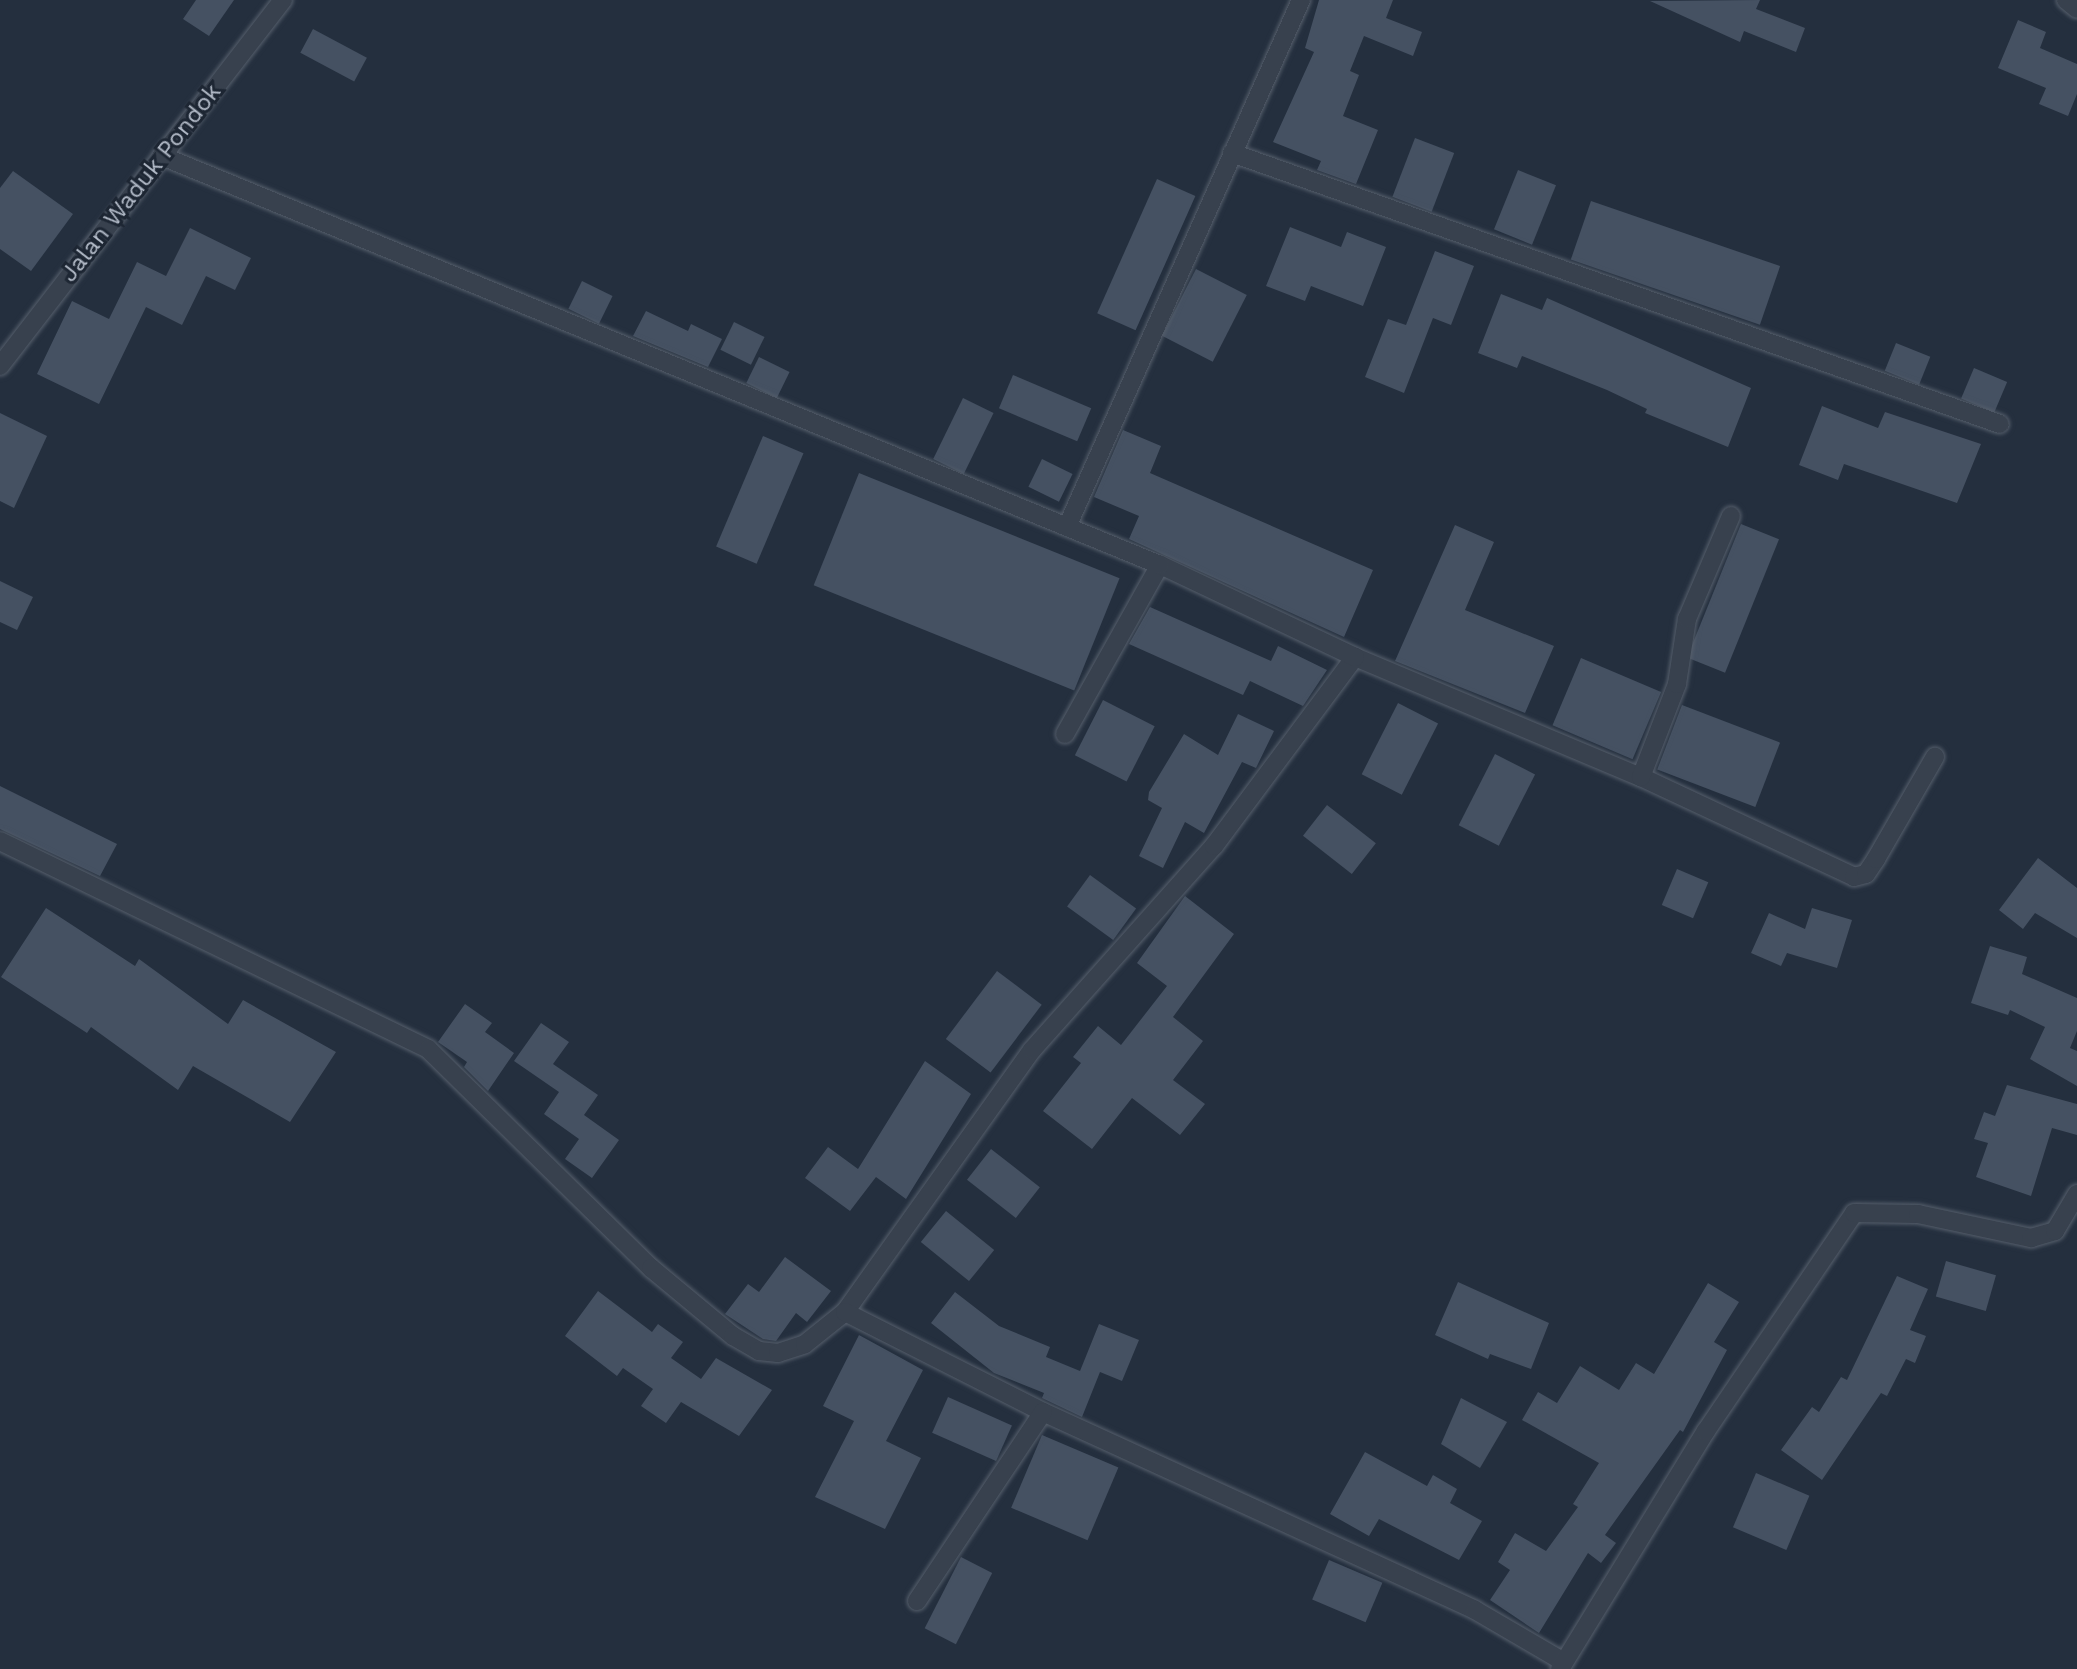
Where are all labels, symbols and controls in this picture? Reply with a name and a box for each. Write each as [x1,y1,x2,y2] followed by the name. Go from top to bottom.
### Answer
[54,78,228,288] street label: Jalan Waduk Pondok

